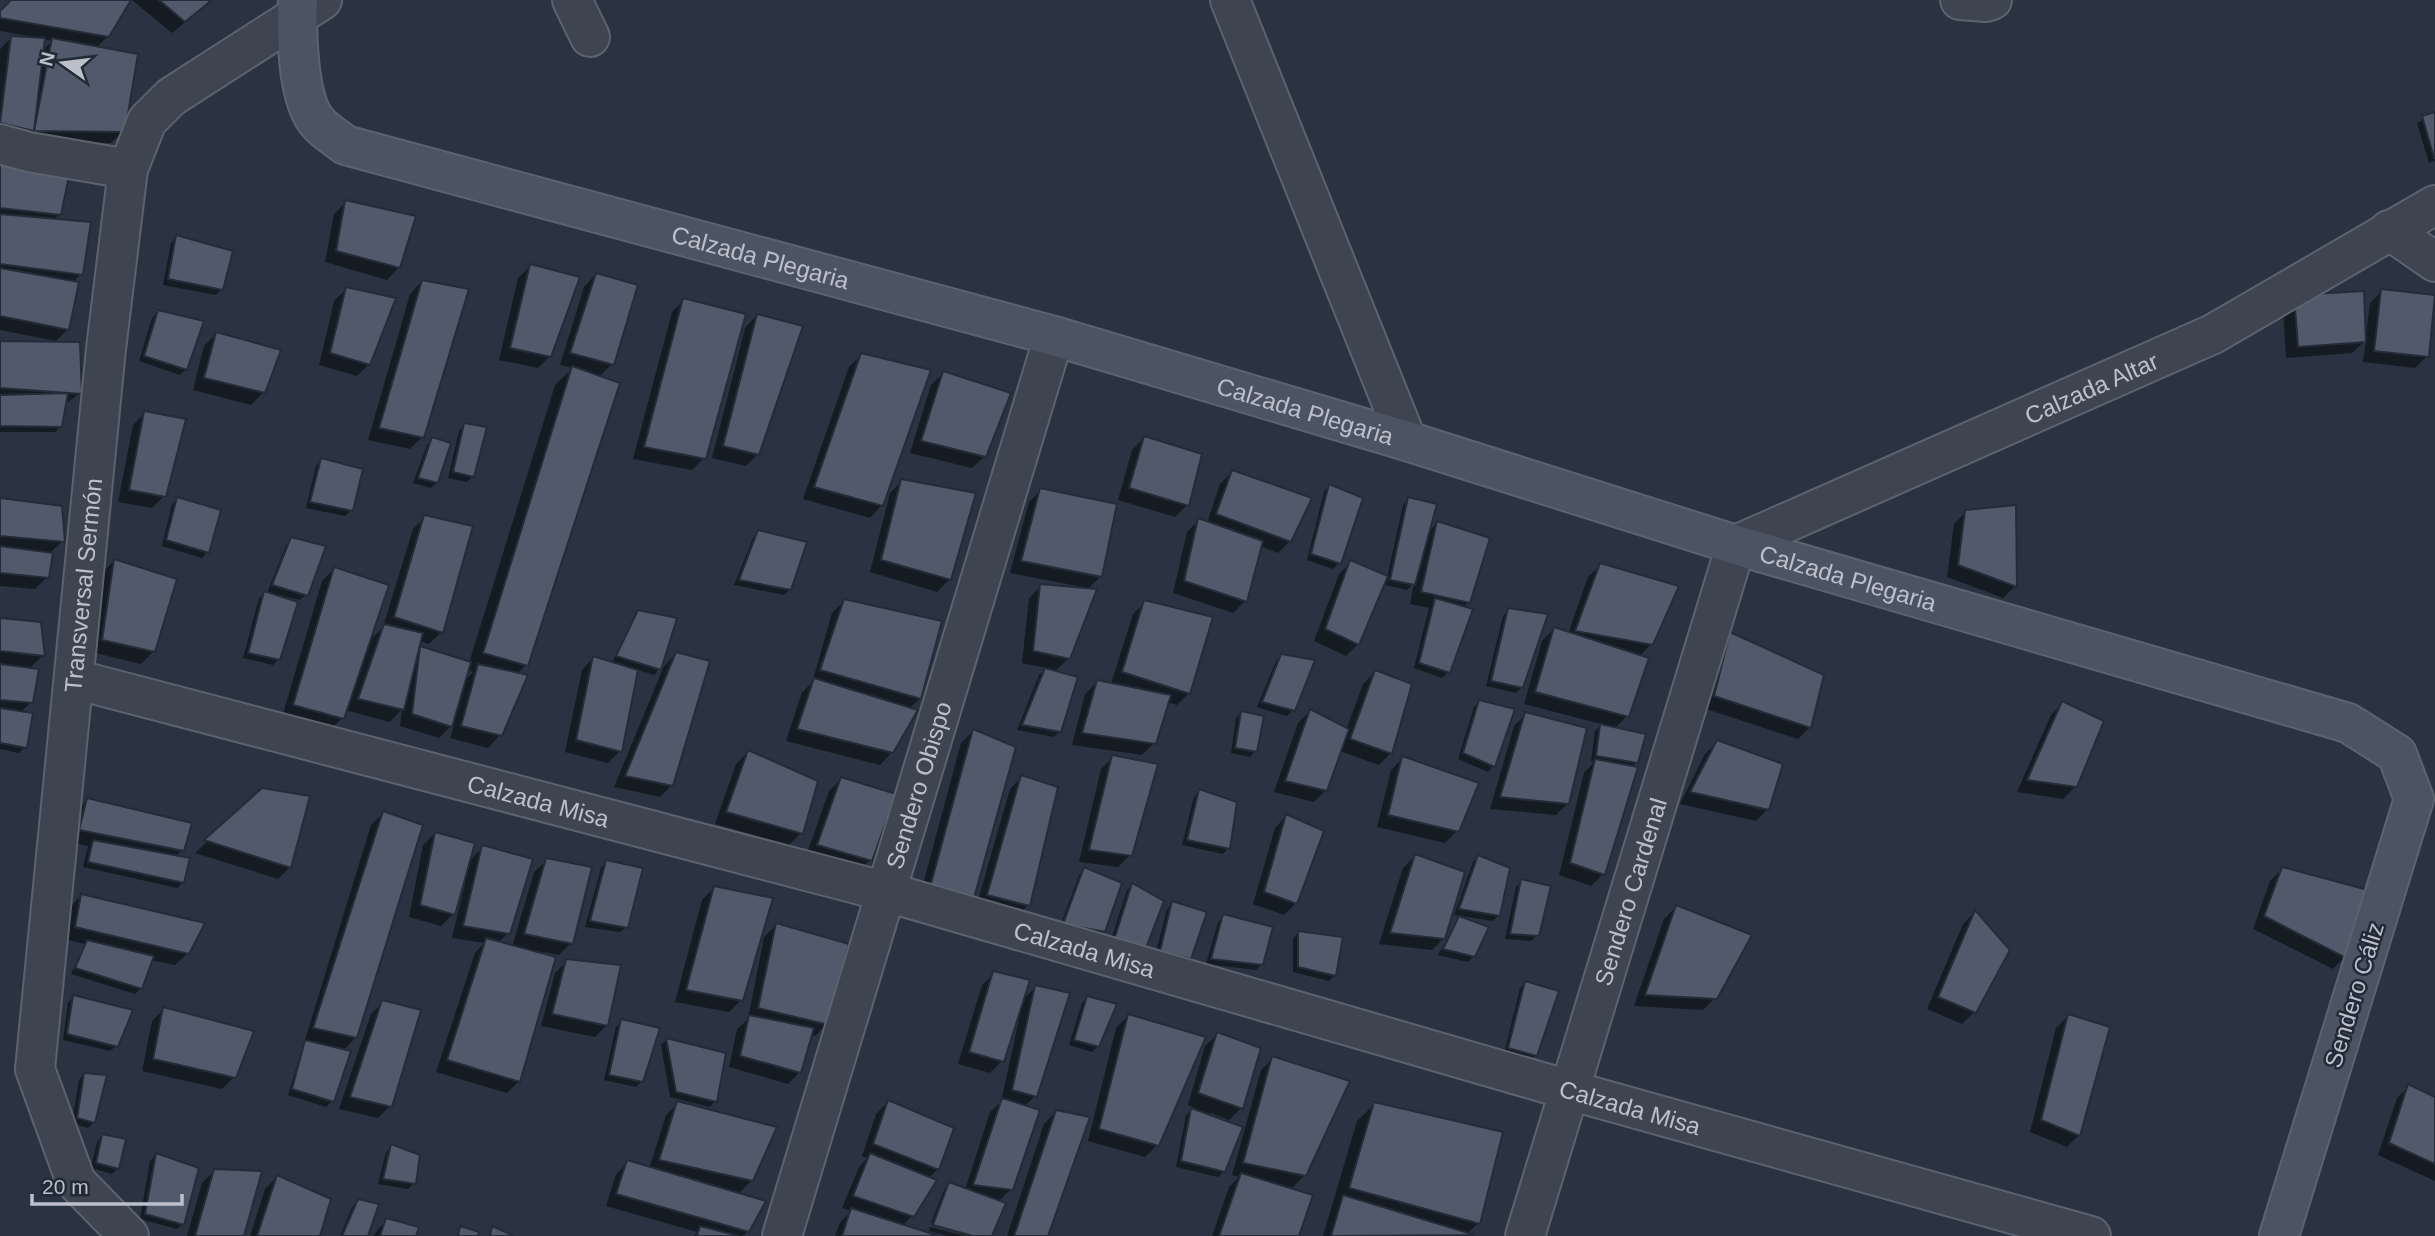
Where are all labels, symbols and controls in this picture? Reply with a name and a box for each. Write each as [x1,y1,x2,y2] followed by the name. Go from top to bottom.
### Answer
[28,28,98,98] north arrow
[35,50,59,68] text: N
[669,220,853,294] street label: Calzada Plegaria
[2021,347,2162,429] street label: Calzada Altar
[1214,372,1397,450] street label: Calzada Plegaria
[59,477,107,694] street label: Transversal Sermón
[1757,539,1940,616] street label: Calzada Plegaria
[880,698,956,872] street label: Sendero Obispo
[465,769,613,832] street label: Calzada Misa
[1589,795,1672,989] street label: Sendero Cardenal
[1011,916,1159,983] street label: Calzada Misa
[2319,919,2389,1071] street label: Sendero Cáliz
[1556,1074,1704,1140] street label: Calzada Misa
[32,1162,182,1206] scale bar
[42,1175,89,1198] text: 20 m

